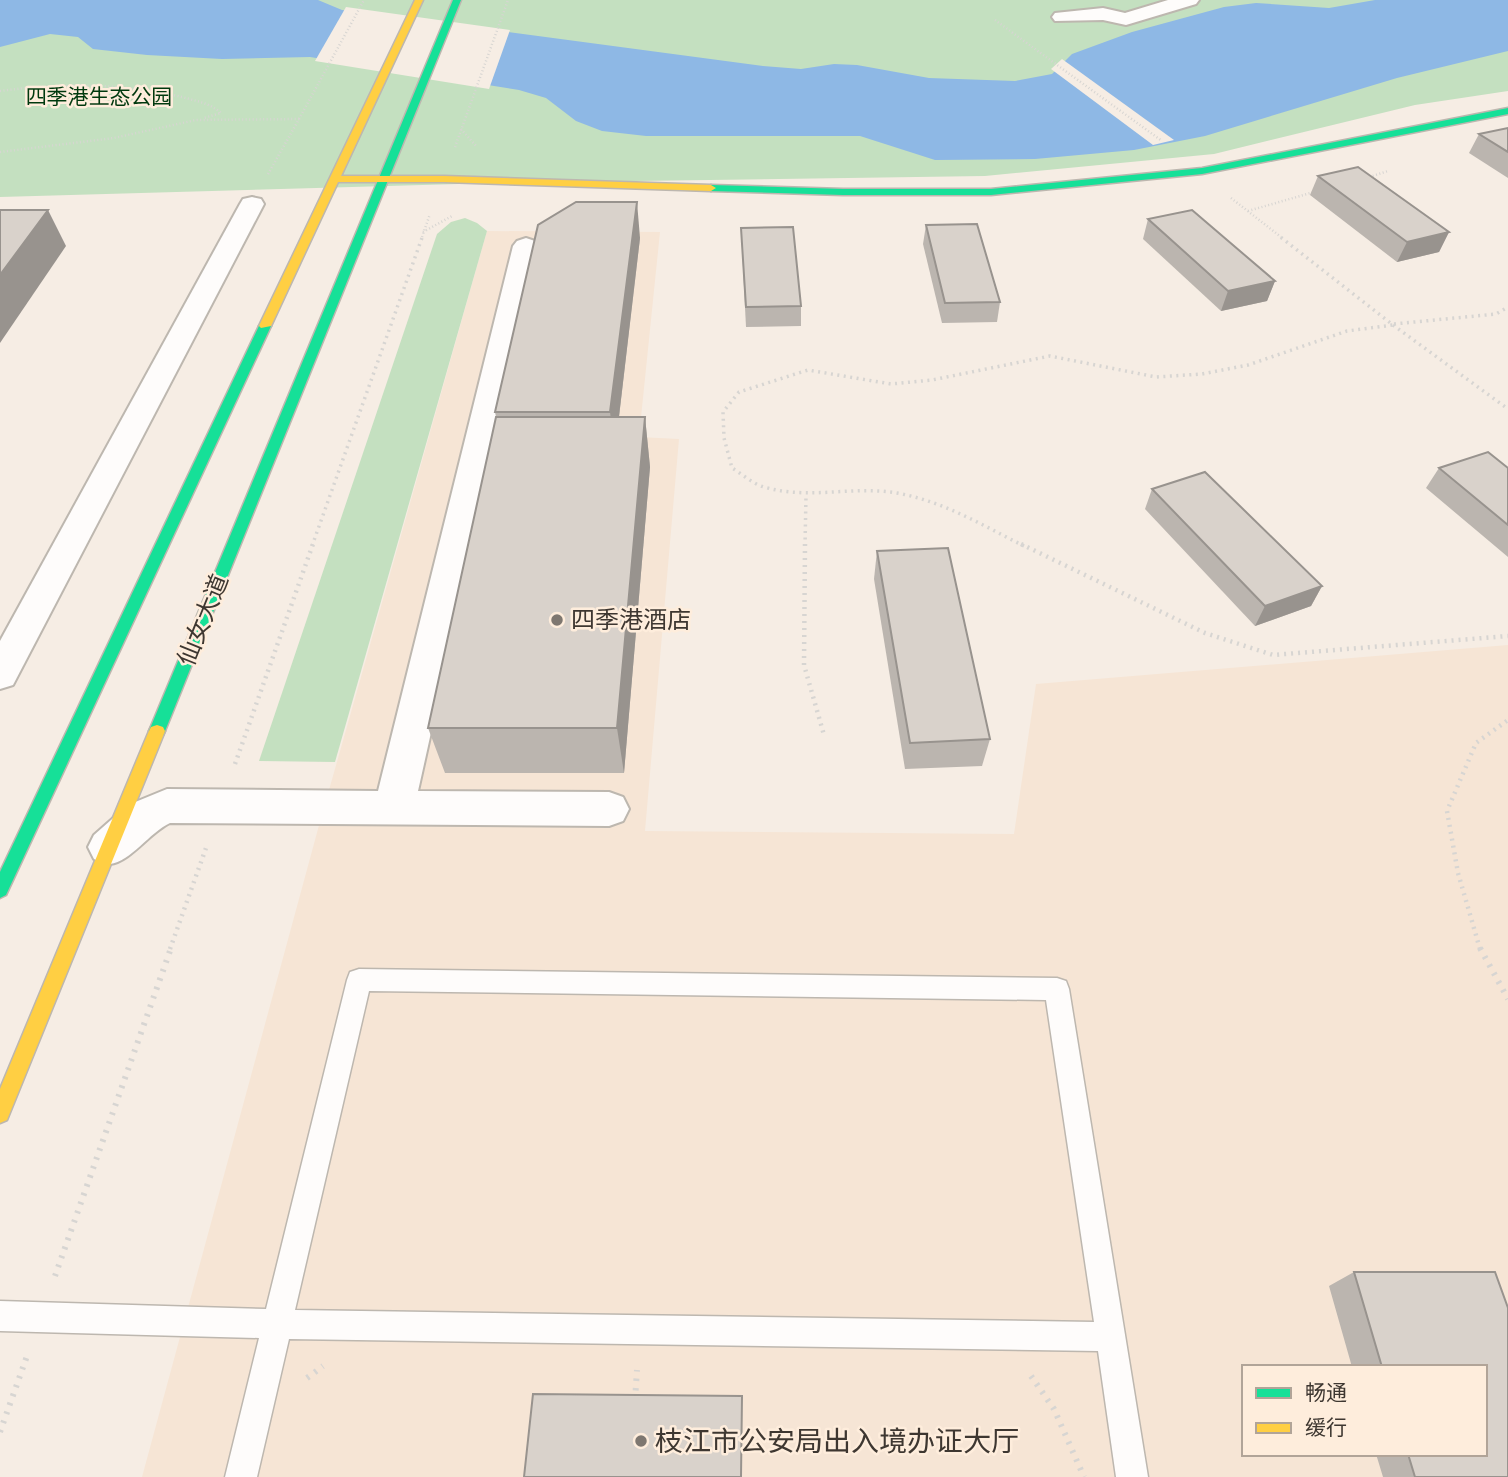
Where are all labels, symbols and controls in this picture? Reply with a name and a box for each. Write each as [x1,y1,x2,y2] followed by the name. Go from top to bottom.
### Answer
[26,85,173,109] park label: 四季港生态公园
[172,570,234,670] street label: 仙女大道
[571,606,691,634] place label: 四季港酒店
[549,612,565,628] marker: 四季港酒店
[1242,1365,1487,1456] legend
[1305,1381,1347,1405] text: 畅通
[1305,1416,1347,1440] text: 缓行
[655,1425,1019,1458] place label: 枝江市公安局出入境办证大厅
[633,1433,649,1449] marker: 枝江市公安局出入境办证大厅

